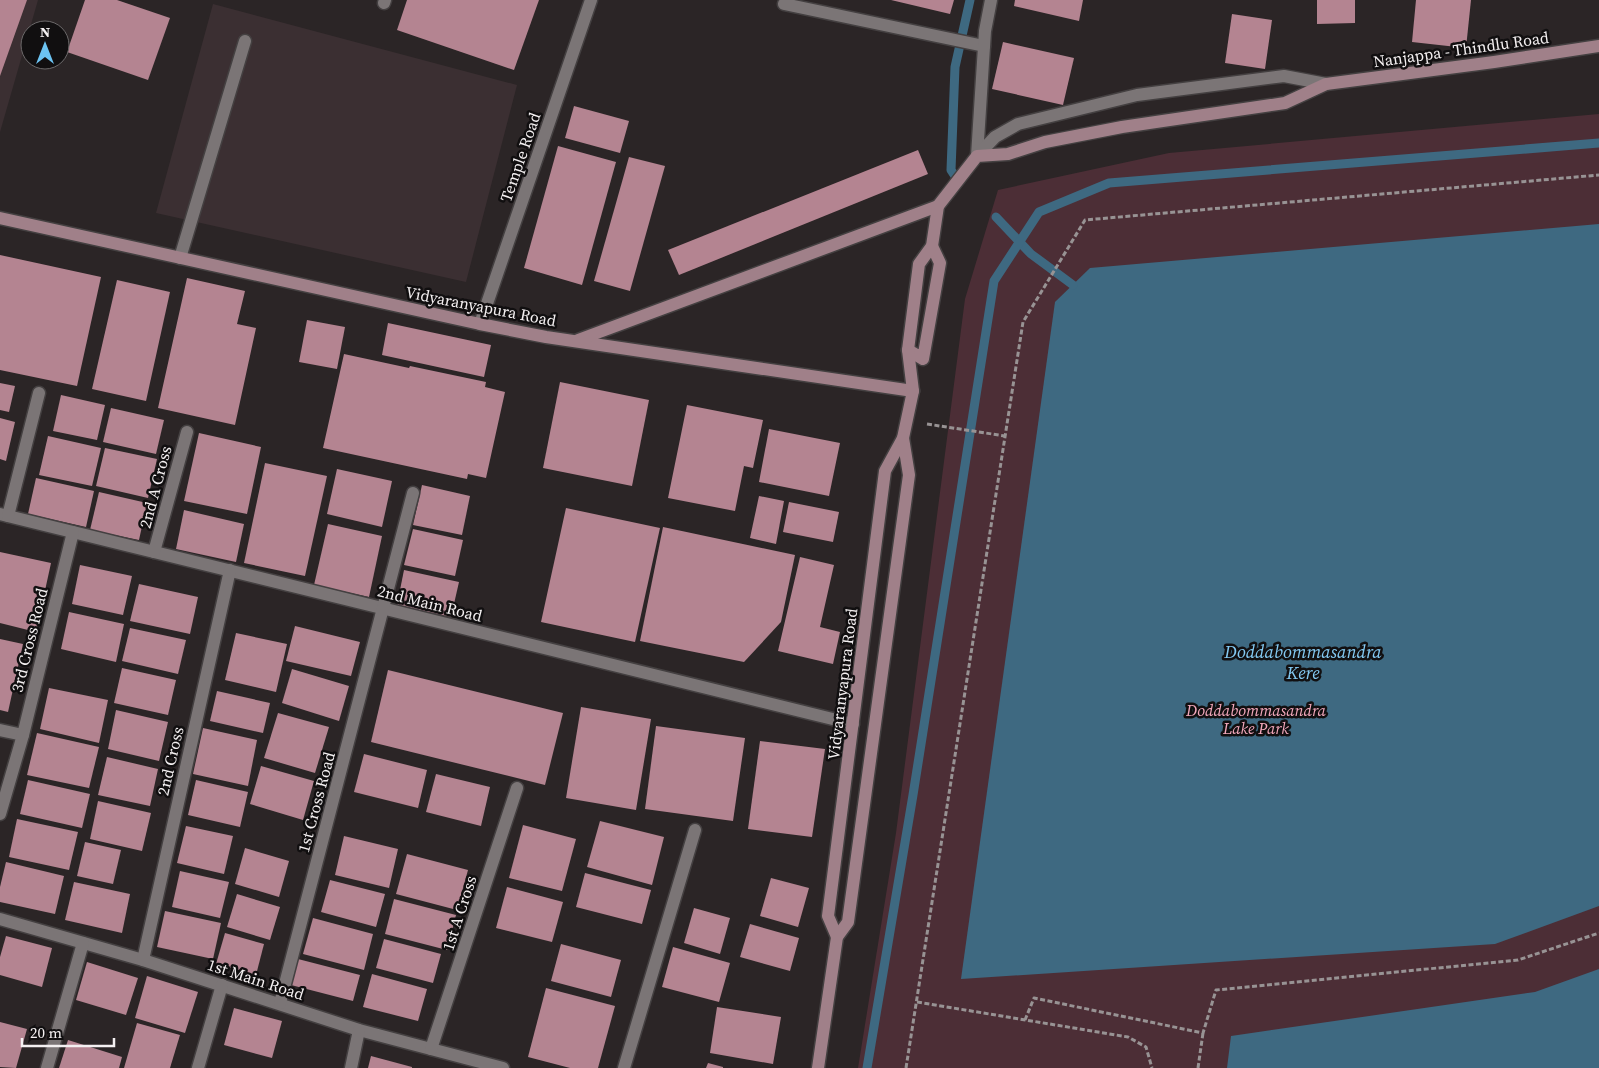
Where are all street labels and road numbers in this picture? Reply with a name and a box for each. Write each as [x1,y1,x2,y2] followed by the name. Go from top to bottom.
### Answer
[1372,26,1550,72] street label: Nanjappa - Thindlu Road
[494,109,546,205] street label: Temple Road
[404,281,558,331] street label: Vidyaranyapura Road
[133,443,177,531] street label: 2nd A Cross
[375,579,485,627] street label: 2nd Main Road
[5,586,53,694] street label: 3rd Cross Road
[822,607,862,761] street label: Vidyaranyapura Road
[151,724,189,798] street label: 2nd Cross
[292,749,340,855] street label: 1st Cross Road
[437,873,481,953] street label: 1st A Cross
[205,953,307,1005] street label: 1st Main Road

